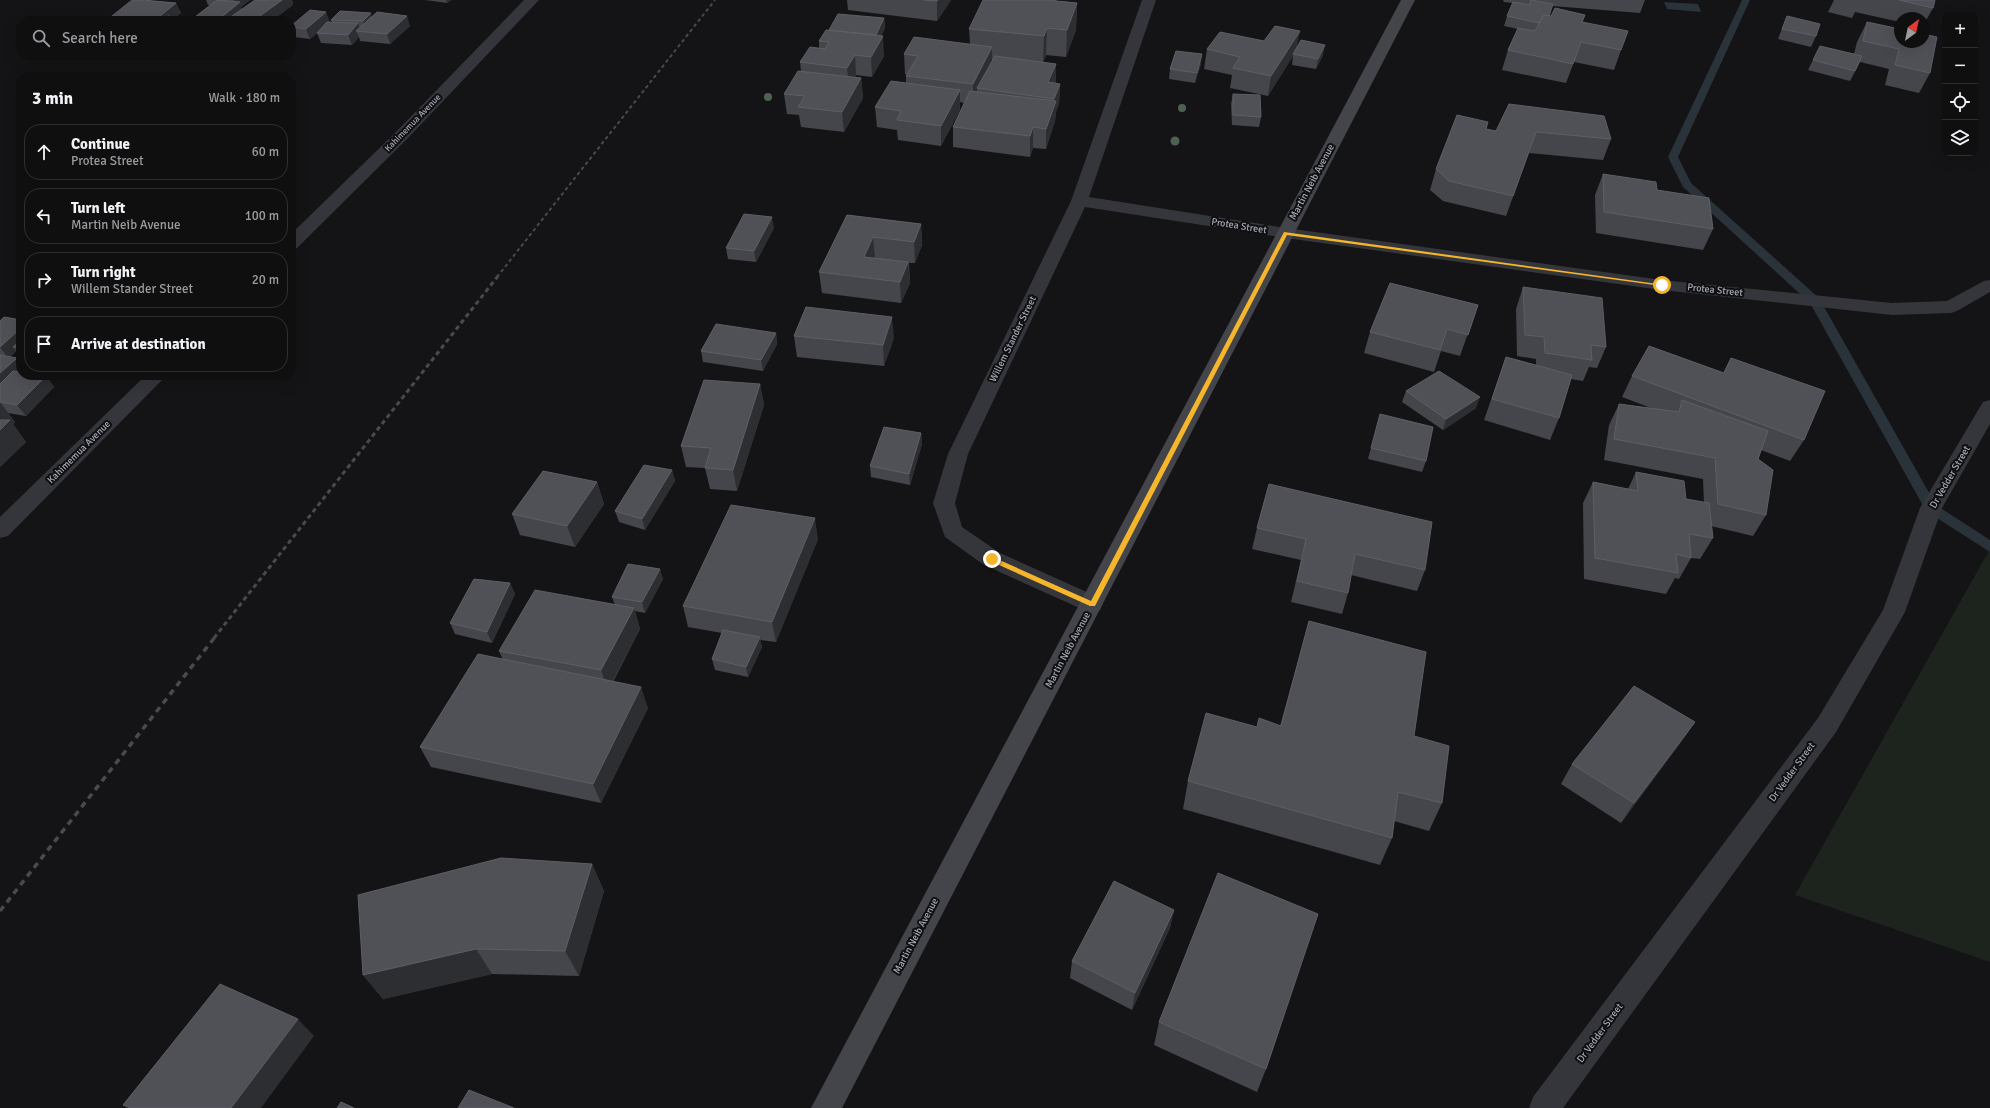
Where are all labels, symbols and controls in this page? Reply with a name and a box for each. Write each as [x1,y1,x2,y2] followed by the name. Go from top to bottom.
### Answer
[1894,12,1930,48] north arrow
[1942,12,1978,156] map controls
[1942,12,1978,48] button: +
[16,16,296,60] search box
[30,27,52,49] icon: search
[62,29,138,47] text: Search here
[1942,48,1978,84] button: −
[1942,84,1978,120] button: locate
[32,88,73,109] text: 3 min
[209,90,280,106] text: Walk · 180 m
[383,92,444,154] street label: Kahimemua Avenue
[1942,120,1978,156] button: layers
[71,135,130,153] text: Continue
[33,141,55,163] icon: ahead
[1287,142,1337,222] street label: Martin Neib Avenue
[252,144,279,160] text: 60 m
[71,153,144,169] text: Protea Street
[71,199,125,217] text: Turn left
[33,205,55,227] icon: left
[245,208,279,224] text: 100 m
[1210,216,1268,236] street label: Protea Street
[71,217,181,233] text: Martin Neib Avenue
[71,263,136,281] text: Turn right
[33,269,55,291] icon: right
[252,272,279,288] text: 20 m
[1653,276,1671,294] route start
[71,281,193,297] text: Willem Stander Street
[1687,281,1744,299] street label: Protea Street
[987,294,1039,384] street label: Willem Stander Street
[33,333,55,355] icon: arrive
[71,335,206,353] text: Arrive at destination
[45,418,113,486] street label: Kahimemua Avenue
[1927,443,1973,510] street label: Dr Vedder Street
[983,550,1001,568] route end
[1043,610,1093,690] street label: Martin Neib Avenue
[1767,740,1818,804] street label: Dr Vedder Street
[891,896,941,976] street label: Martin Neib Avenue
[1575,1001,1626,1065] street label: Dr Vedder Street

